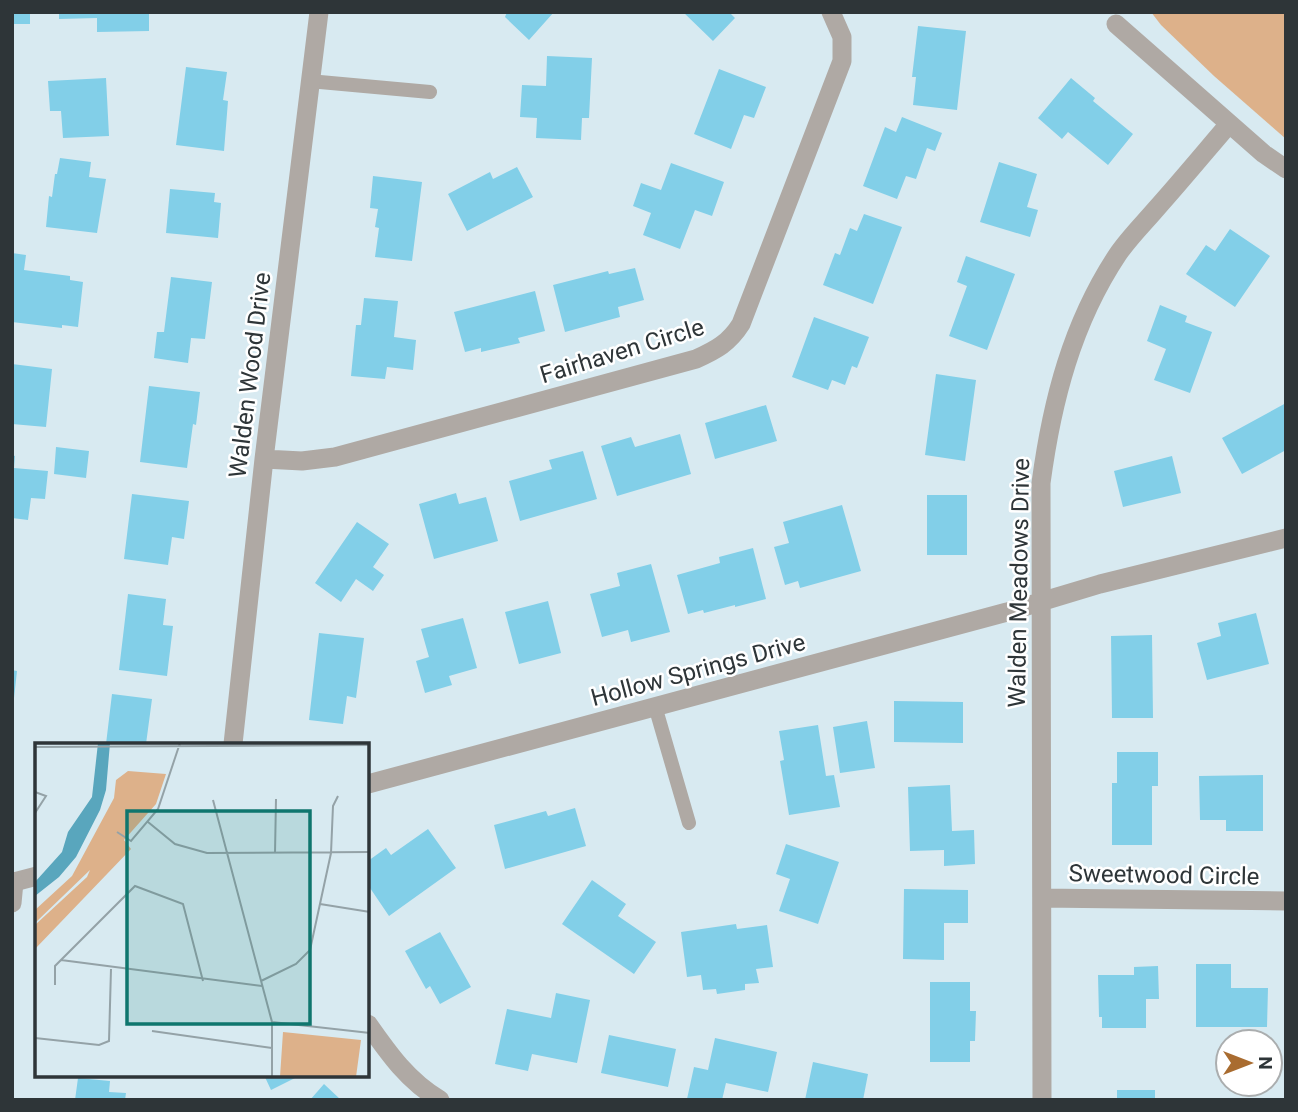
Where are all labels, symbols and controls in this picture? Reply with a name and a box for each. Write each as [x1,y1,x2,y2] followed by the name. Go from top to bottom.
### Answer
[223,271,277,479] street label: Walden Wood Drive
[537,313,707,389] street label: Fairhaven Circle
[1003,458,1035,708] street label: Walden Meadows Drive
[588,628,808,712] street label: Hollow Springs Drive
[35,743,369,1077] inset map
[1068,859,1260,891] street label: Sweetwood Circle
[1214,1028,1284,1098] north arrow
[1254,1056,1277,1070] text: N

